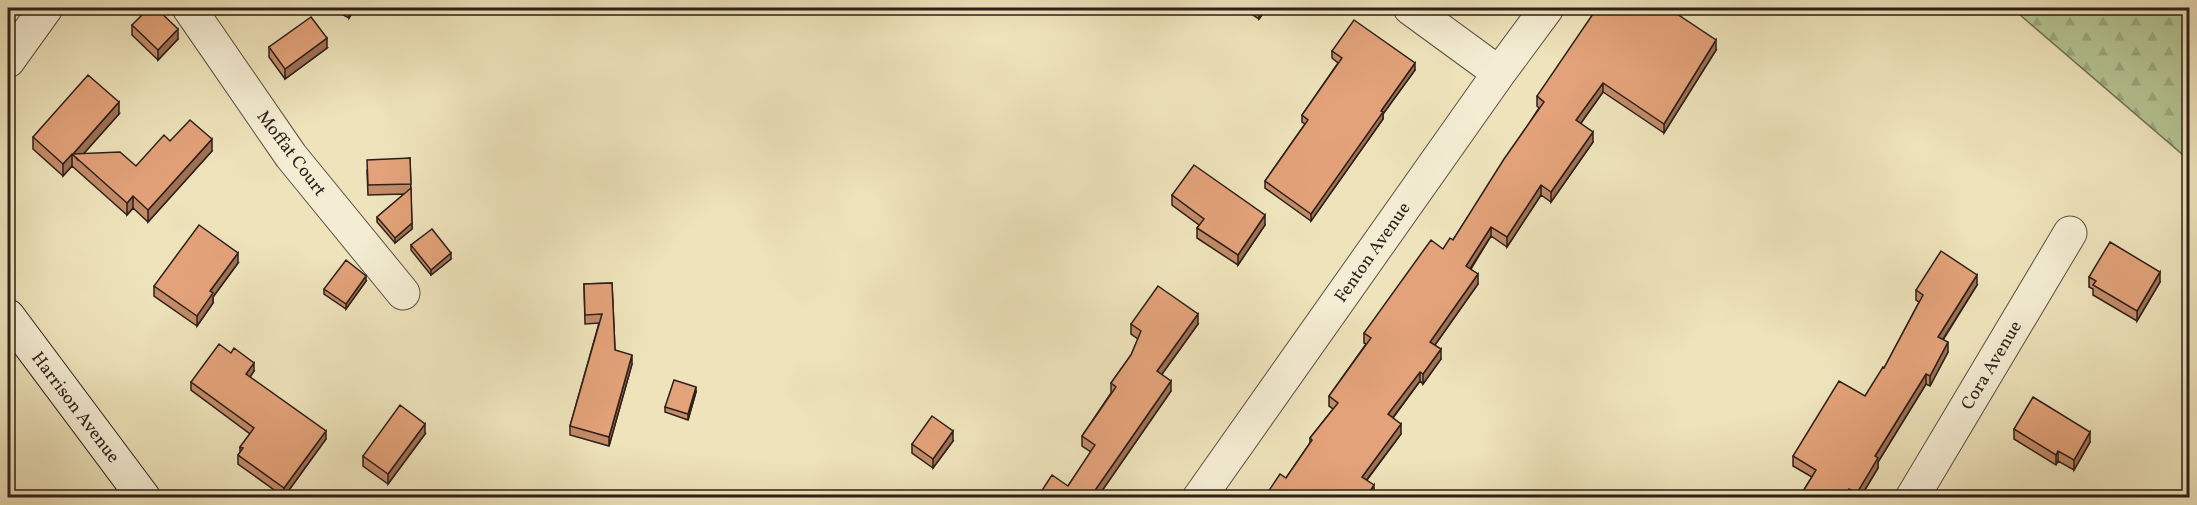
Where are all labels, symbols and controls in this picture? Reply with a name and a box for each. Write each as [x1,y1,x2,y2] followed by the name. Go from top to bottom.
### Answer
[250,106,331,202] street label: Moffat Court
[1329,198,1417,308] street label: Fenton Avenue
[1956,316,2029,415] street label: Cora Avenue
[25,347,125,469] street label: Harrison Avenue

